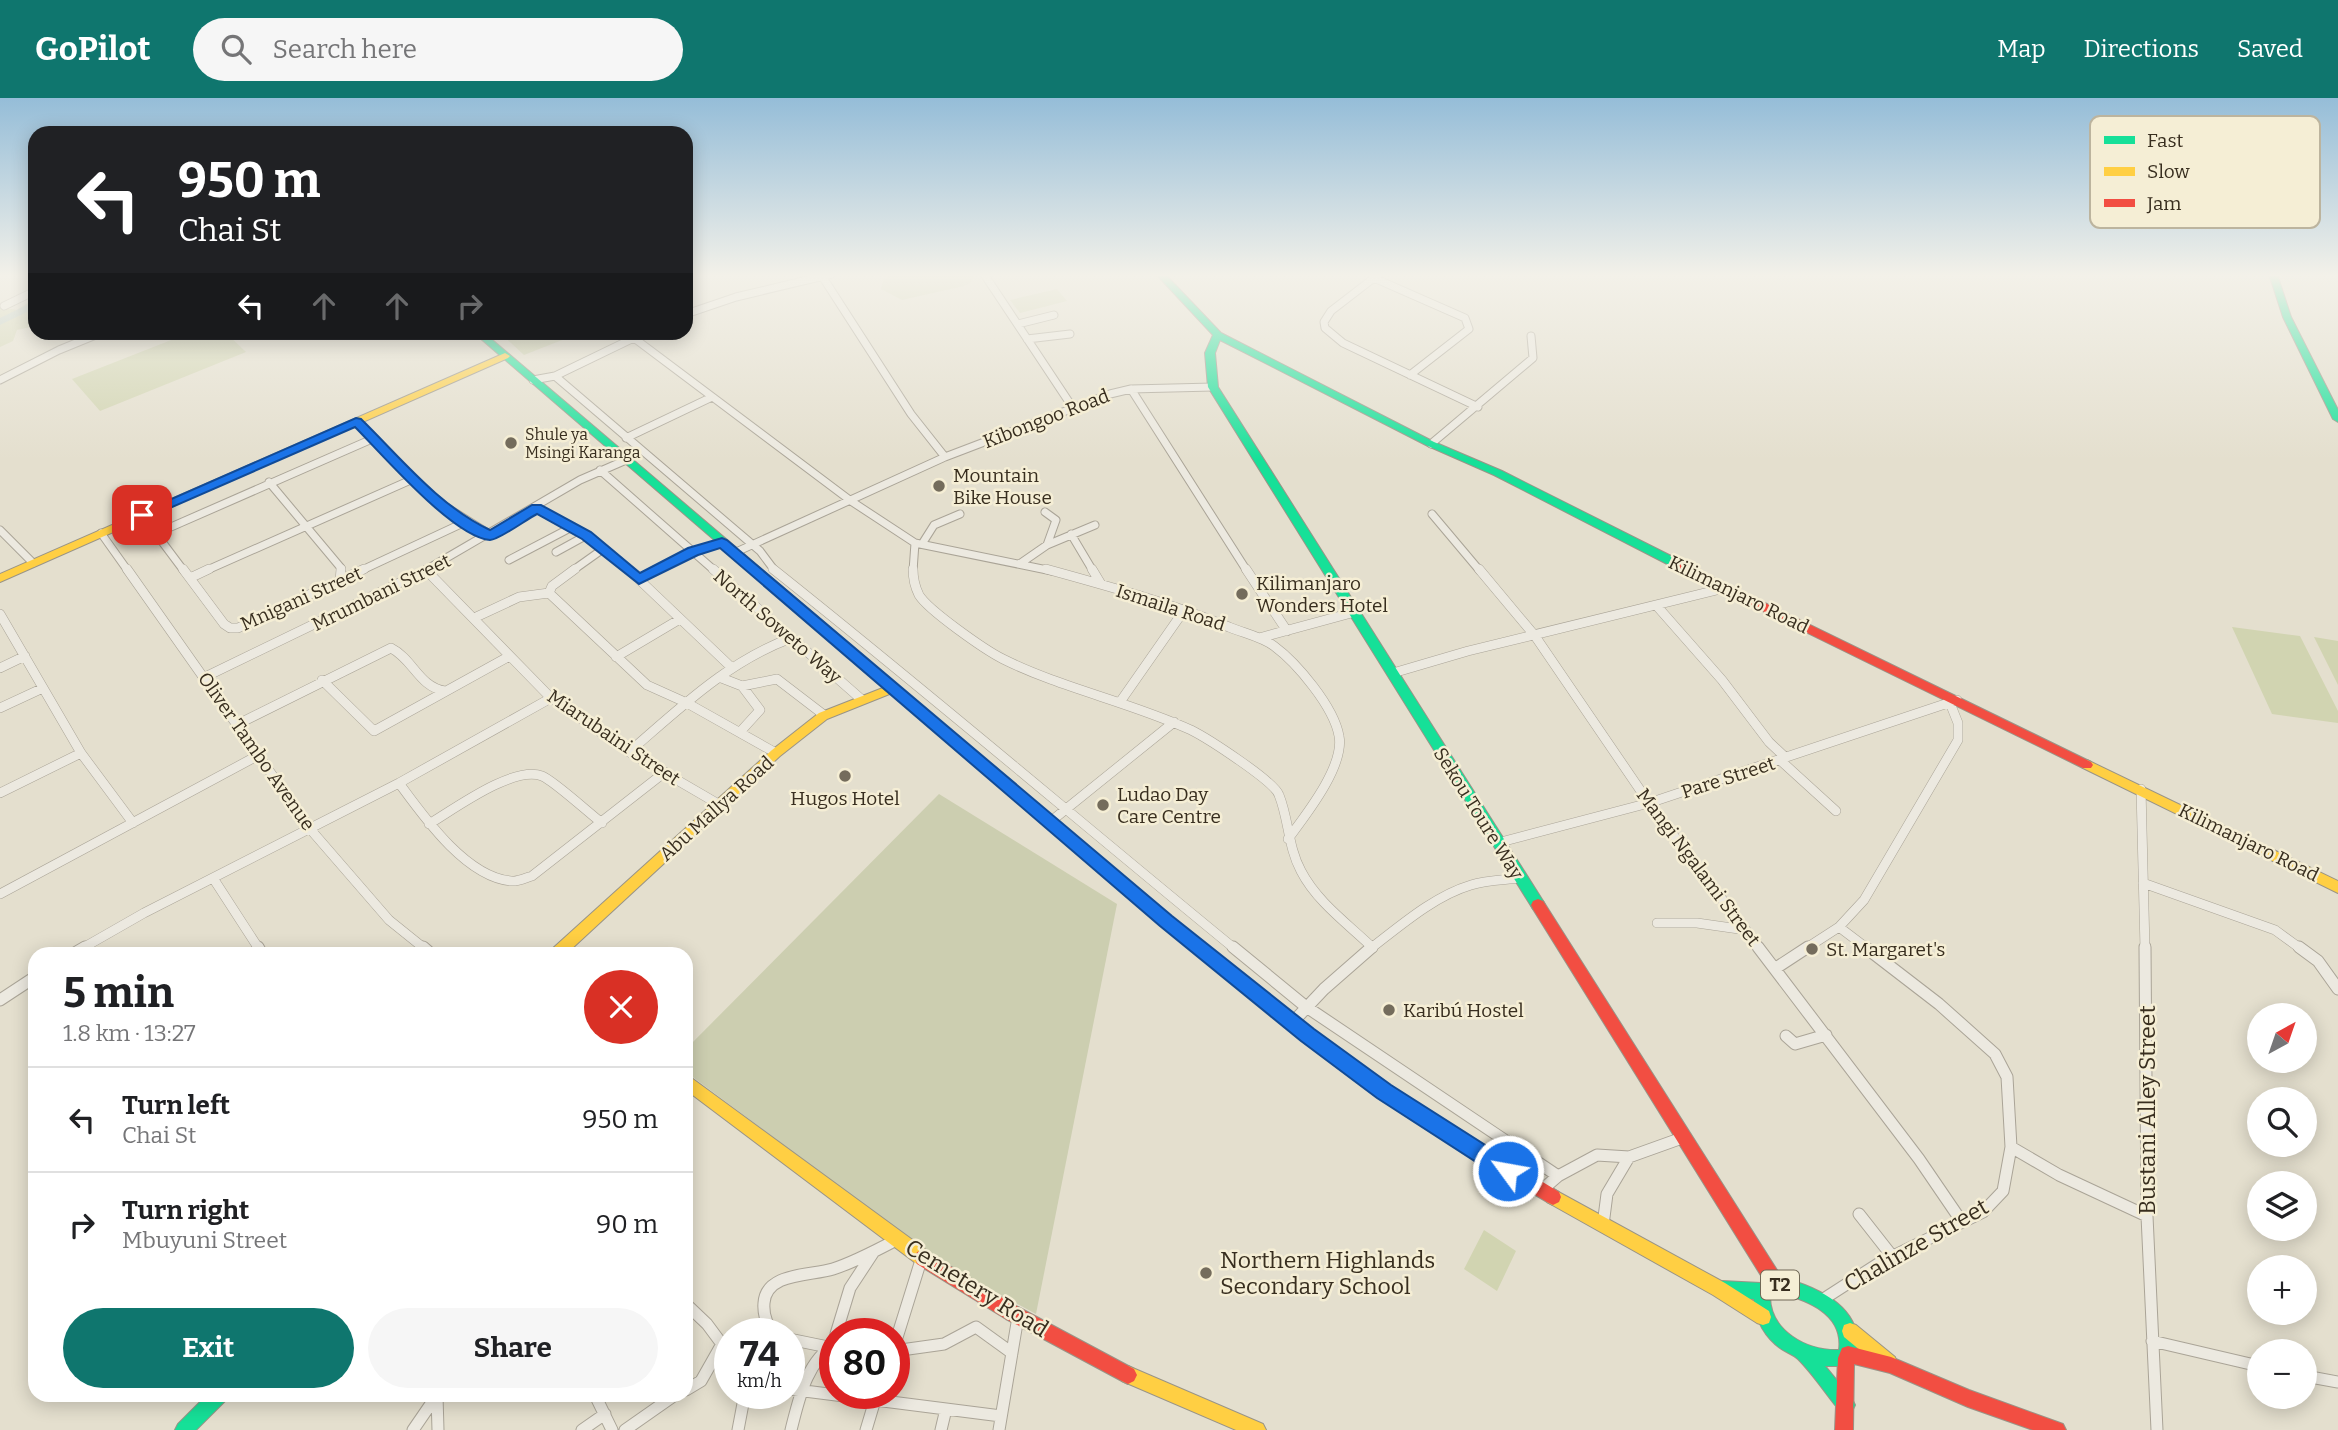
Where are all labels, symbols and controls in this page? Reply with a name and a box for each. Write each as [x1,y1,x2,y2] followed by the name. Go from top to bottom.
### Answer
[193,18,683,81] search box
[35,29,151,69] text: GoPilot
[217,30,255,68] icon: search
[273,34,417,65] text: Search here
[1997,35,2046,63] text: Map
[2084,35,2199,63] text: Directions
[2237,35,2303,63] text: Saved
[2090,116,2320,228] legend
[2147,129,2184,152] text: Fast
[178,151,320,210] text: 950 m
[63,154,154,245] icon: left
[2147,160,2190,183] text: Slow
[2146,192,2181,215] text: Jam
[178,211,281,249] text: Chai St
[232,287,270,325] icon: left
[305,287,343,325] icon: ahead
[378,287,416,325] icon: ahead
[451,287,489,325] icon: right
[980,384,1113,453] street label: Kibongoo Road
[525,425,641,462] place label: Shule ya Msingi Karanga
[503,435,519,451] marker: Shule ya Msingi Karanga
[953,464,1052,509] place label: Mountain Bike House
[931,478,947,494] marker: Mountain Bike House
[112,485,172,545] pin
[123,496,161,534] icon: arrive
[308,549,455,636] street label: Mrumbani Street
[1665,550,1813,638] street label: Kilimanjaro Road
[237,561,366,636] street label: Mnigani Street
[709,564,847,689] street label: North Soweto Way
[1256,572,1388,617] place label: Kilimanjaro Wonders Hotel
[1113,579,1228,636] street label: Ismaila Road
[1234,586,1250,602] marker: Kilimanjaro Wonders Hotel
[193,668,320,835] street label: Oliver Tambo Avenue
[543,685,684,790] street label: Miarubaini Street
[1429,743,1529,884] street label: Sekou Toure Way
[654,751,778,866] street label: Abu Mallya Road
[1678,752,1778,803] street label: Pare Street
[837,768,853,784] marker: Hugos Hotel
[1117,783,1221,828] place label: Ludao Day Care Centre
[1632,784,1765,951] street label: Mangi Ngalami Street
[790,787,900,810] place label: Hugos Hotel
[1095,797,1111,813] marker: Ludao Day Care Centre
[2175,798,2323,886] street label: Kilimanjaro Road
[1826,938,1945,961] place label: St. Margaret's
[1804,941,1820,957] marker: St. Margaret's
[63,968,174,1018] text: 5 min
[584,970,658,1044] button: close
[1403,999,1524,1022] place label: Karibú Hostel
[1381,1002,1397,1018] marker: Karibú Hostel
[2247,1003,2317,1073] north arrow
[2247,1003,2317,1409] map controls
[2133,1005,2161,1215] street label: Bustani Alley Street
[63,1019,195,1047] text: 1.8 km · 13:27
[2247,1087,2317,1157] button: search
[122,1090,230,1121] text: Turn left
[63,1101,101,1139] icon: left
[582,1104,658,1135] text: 950 m
[122,1121,196,1149] text: Chai St
[1471,1134,1545,1208] position arrow
[2247,1171,2317,1241] button: layers
[1839,1192,1993,1298] street label: Chalinze Street
[122,1195,249,1226] text: Turn right
[63,1206,101,1244] icon: right
[596,1209,658,1240] text: 90 m
[122,1226,287,1254] text: Mbuyuni Street
[900,1233,1054,1343] street label: Cemetery Road
[1220,1246,1435,1300] place label: Northern Highlands Secondary School
[2247,1255,2317,1325] button: +
[1198,1265,1214,1281] marker: Northern Highlands Secondary School
[1761,1270,1799,1300] road number: T2
[63,1308,354,1388] button: Exit
[368,1308,658,1388] button: Share
[819,1318,910,1409] speed limit sign: 80
[740,1333,779,1375] text: 74
[2247,1339,2317,1409] button: −
[737,1370,782,1392] text: km/h

